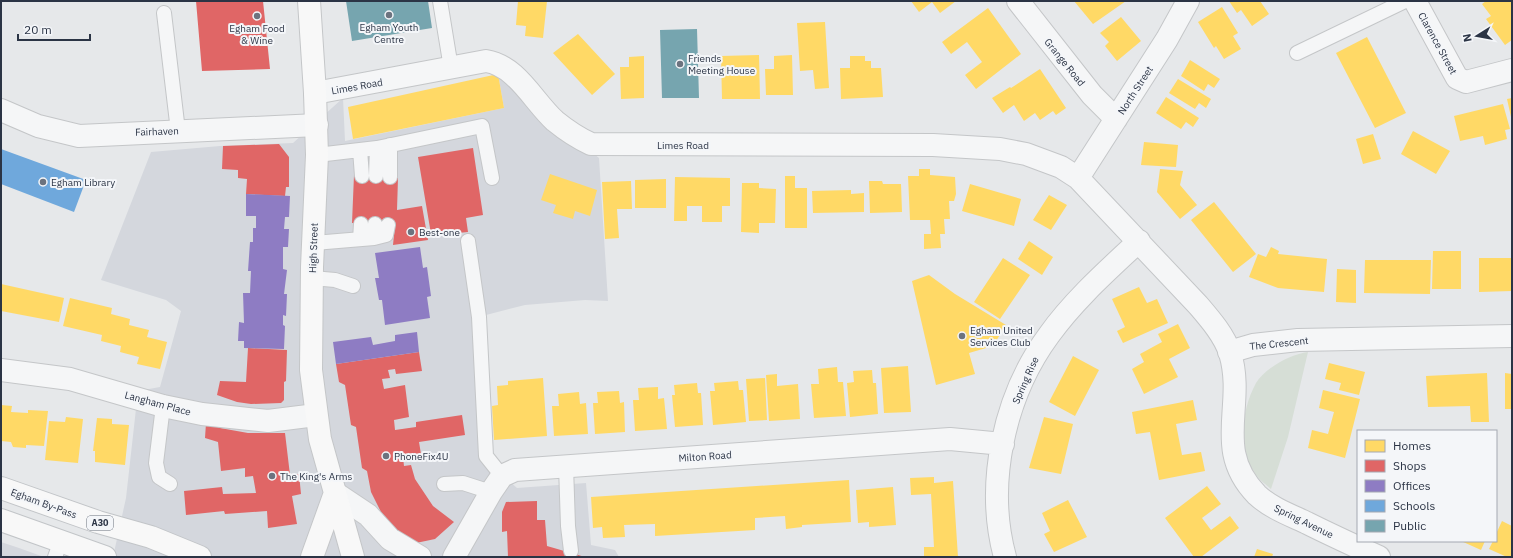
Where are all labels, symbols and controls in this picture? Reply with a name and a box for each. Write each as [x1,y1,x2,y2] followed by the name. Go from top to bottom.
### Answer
[384,10,394,20] marker: Egham Youth Centre
[1415,10,1460,77] street label: Clarence Street
[252,11,262,21] marker: Egham Food & Wine
[18,16,90,42] scale bar
[1457,16,1497,56] north arrow
[359,21,419,46] place label: Egham Youth Centre
[24,22,52,37] text: 20 m
[229,22,285,47] place label: Egham Food & Wine
[1460,33,1475,43] text: N
[1041,36,1088,89] street label: Grange Road
[688,52,756,77] place label: Friends Meeting House
[675,59,685,69] marker: Friends Meeting House
[1115,63,1156,117] street label: North Street
[330,76,384,97] street label: Limes Road
[135,124,179,139] street label: Fairhaven
[657,139,709,152] street label: Limes Road
[51,176,115,189] place label: Egham Library
[38,177,48,187] marker: Egham Library
[306,222,321,273] street label: High Street
[419,226,460,239] place label: Best-one
[406,227,416,237] marker: Best-one
[970,324,1033,349] place label: Egham United Services Club
[957,331,967,341] marker: Egham United Services Club
[1249,334,1310,353] street label: The Crescent
[1009,354,1042,406] street label: Spring Rise
[123,388,193,419] street label: Langham Place
[1357,430,1497,542] legend
[1393,438,1431,453] text: Homes
[678,448,732,465] street label: Milton Road
[394,450,448,463] place label: PhoneFix4U
[381,451,391,461] marker: PhoneFix4U
[1393,458,1426,473] text: Shops
[280,470,353,483] place label: The King's Arms
[267,471,277,481] marker: The King's Arms
[1393,478,1431,493] text: Offices
[9,485,79,521] street label: Egham By-Pass
[1393,498,1436,513] text: Schools
[1272,501,1336,542] street label: Spring Avenue
[87,516,113,530] road number: A30
[1393,518,1426,533] text: Public

